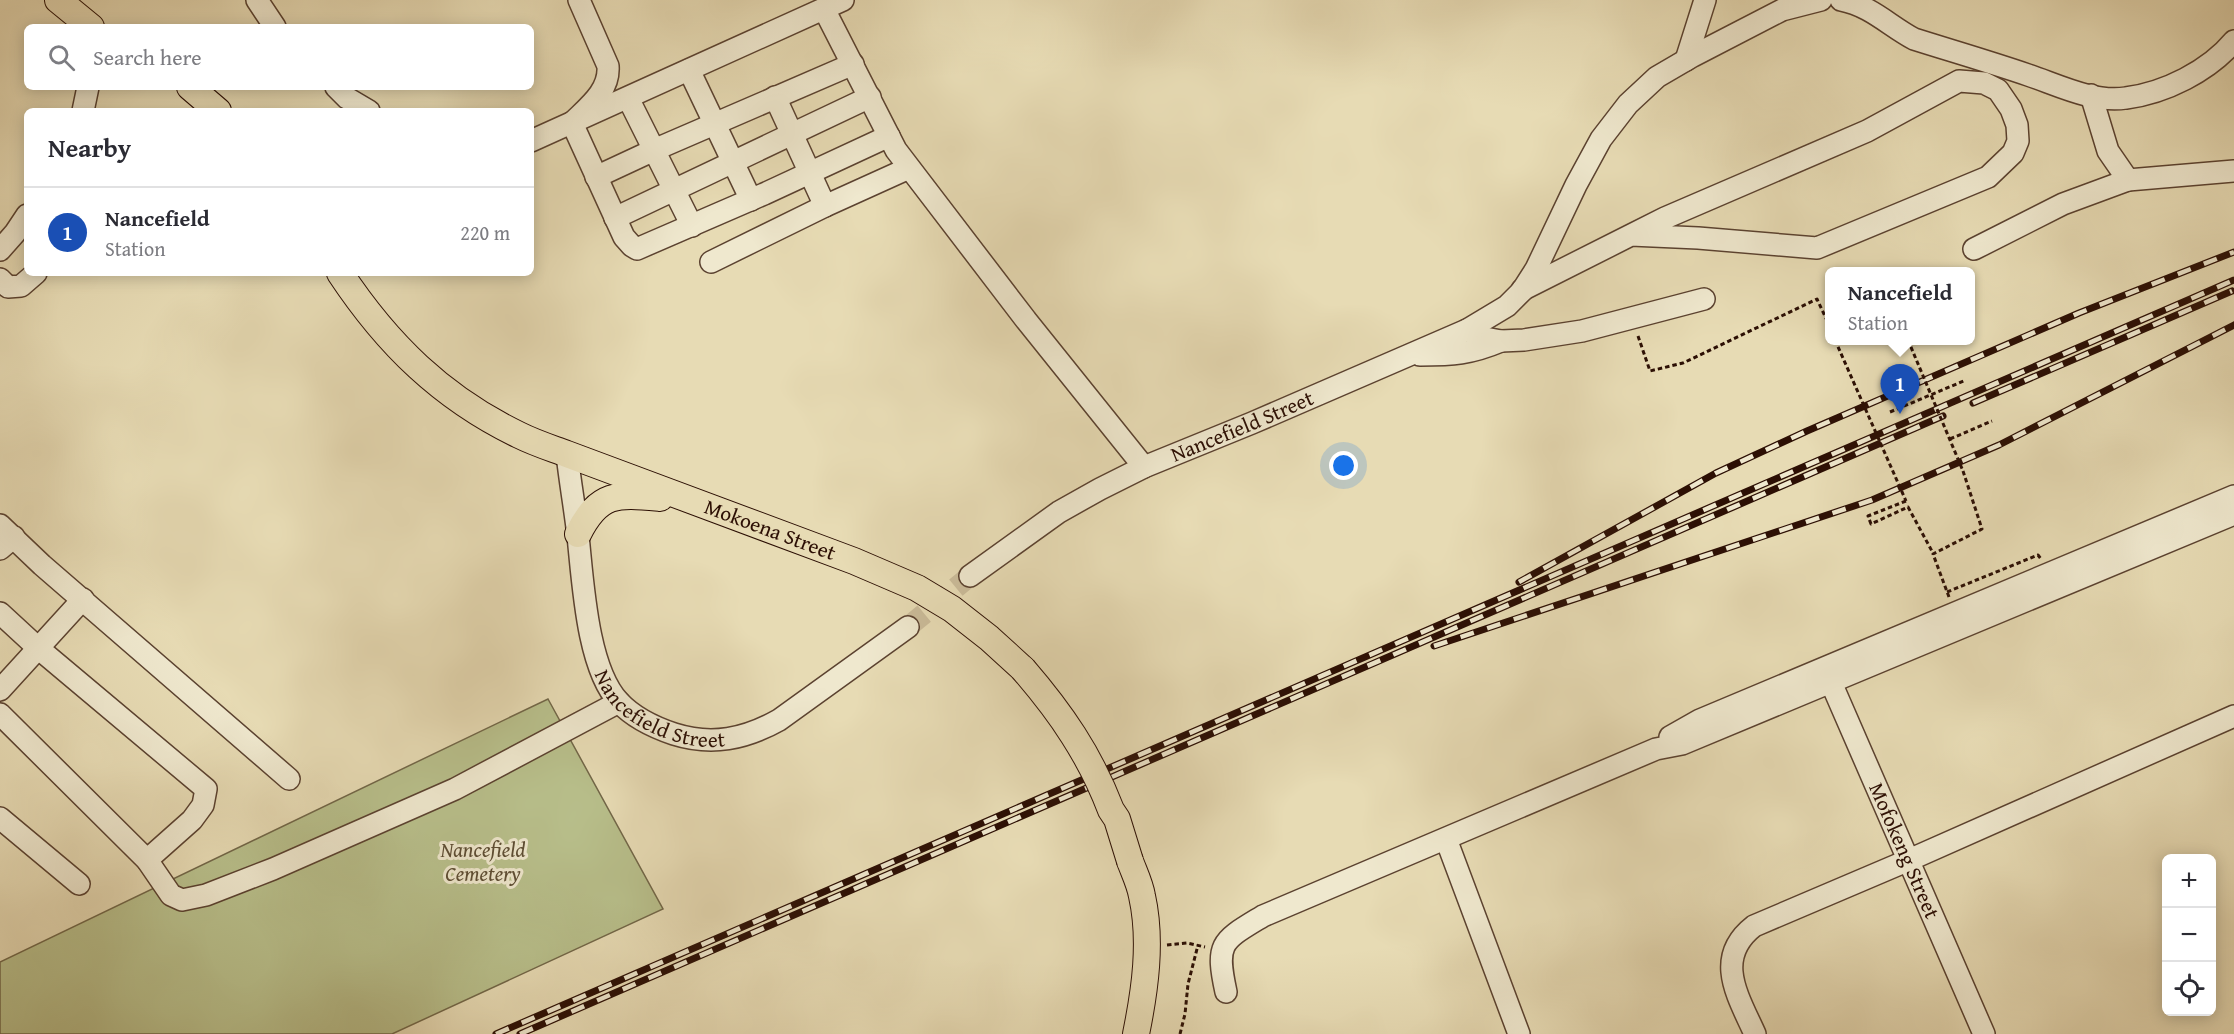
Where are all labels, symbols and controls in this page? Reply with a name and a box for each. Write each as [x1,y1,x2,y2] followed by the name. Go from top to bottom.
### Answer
[24,24,534,90] search box
[45,41,78,74] icon: search
[93,41,202,73] text: Search here
[48,128,131,167] text: Nearby
[105,202,210,234] text: Nancefield
[62,218,73,247] text: 1
[460,218,510,247] text: 220 m
[105,234,165,263] text: Station
[1825,267,1975,345] popup
[1848,276,1952,308] text: Nancefield
[1848,308,1908,337] text: Station
[1880,364,1920,414] pin: 1
[1166,382,1319,470] street label: Nancefield Street
[1329,451,1358,480] your location
[700,491,841,568] street label: Mokoena Street
[587,665,727,755] street label: Nancefield Street
[1861,778,1948,924] street label: Mofokeng Street
[439,834,526,889] park label: Nancefield Cemetery
[2162,854,2216,1016] map controls
[2162,854,2216,908] button: +
[2162,908,2216,962] button: −
[2162,962,2216,1016] button: locate

